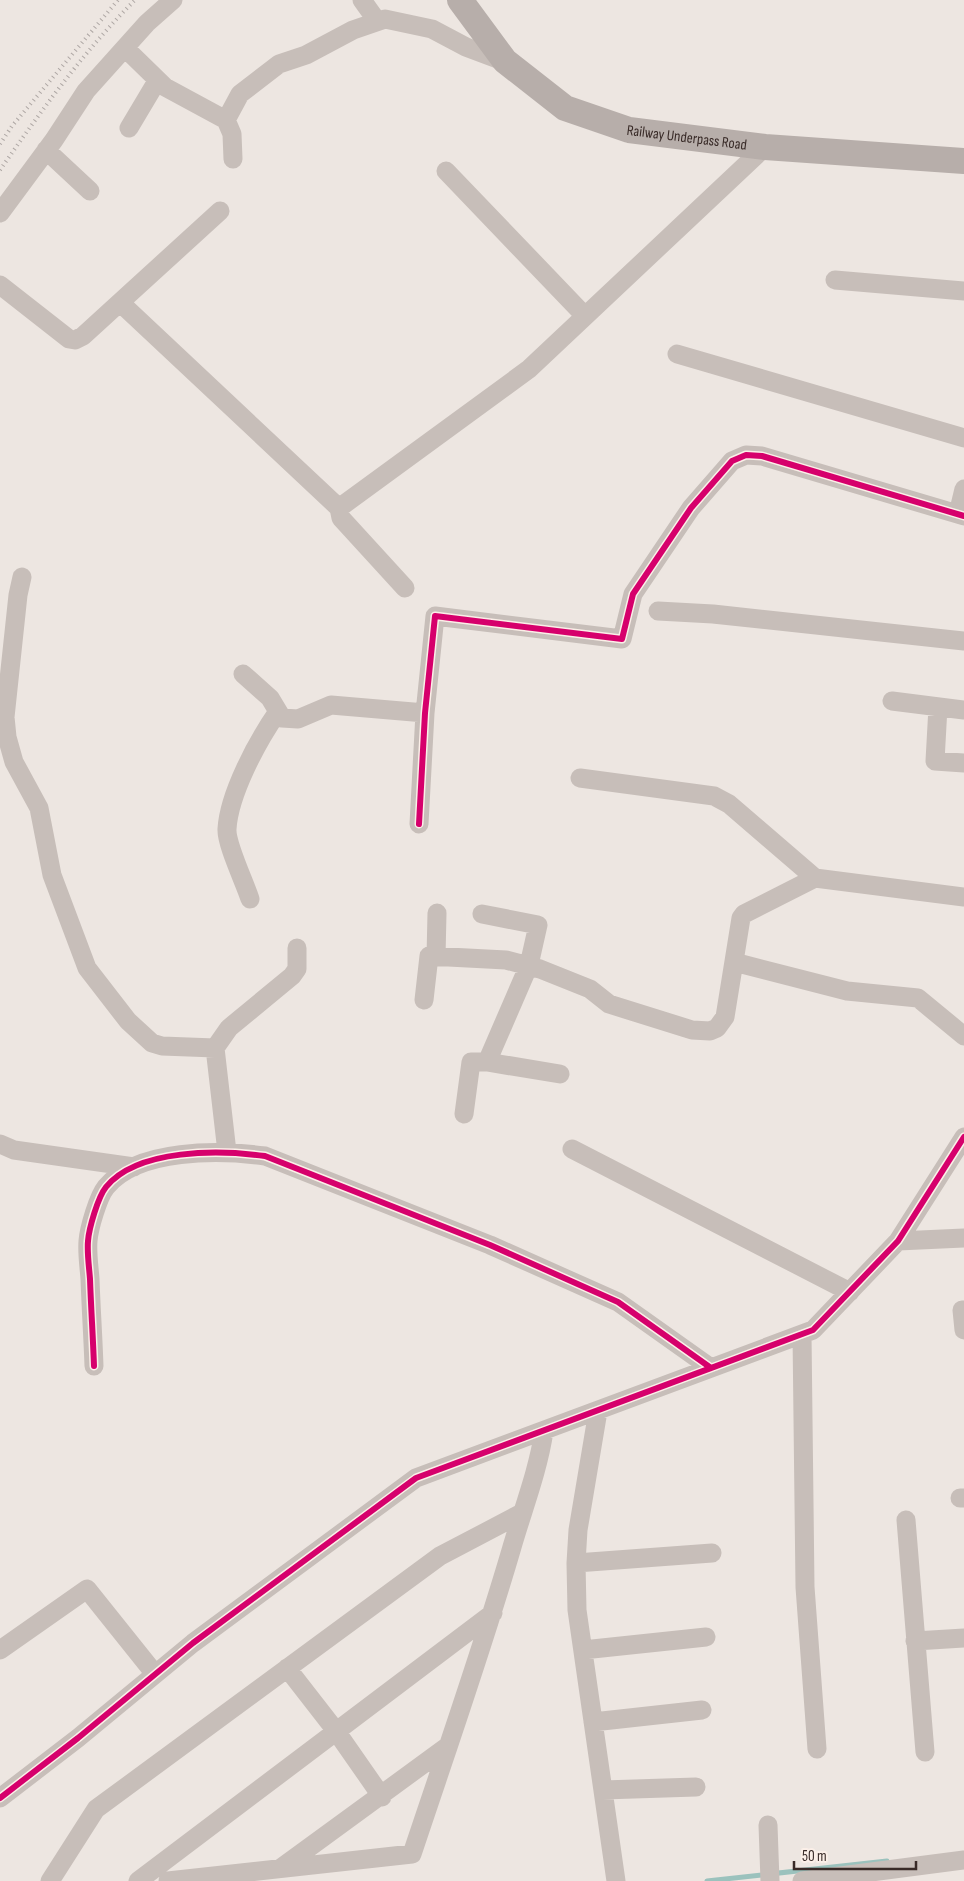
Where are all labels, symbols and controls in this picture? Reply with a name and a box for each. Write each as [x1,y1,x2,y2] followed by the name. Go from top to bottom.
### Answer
[626,120,748,154] street label: Railway Underpass Road
[794,1838,916,1870] scale bar
[802,1847,827,1866] text: 50 m

